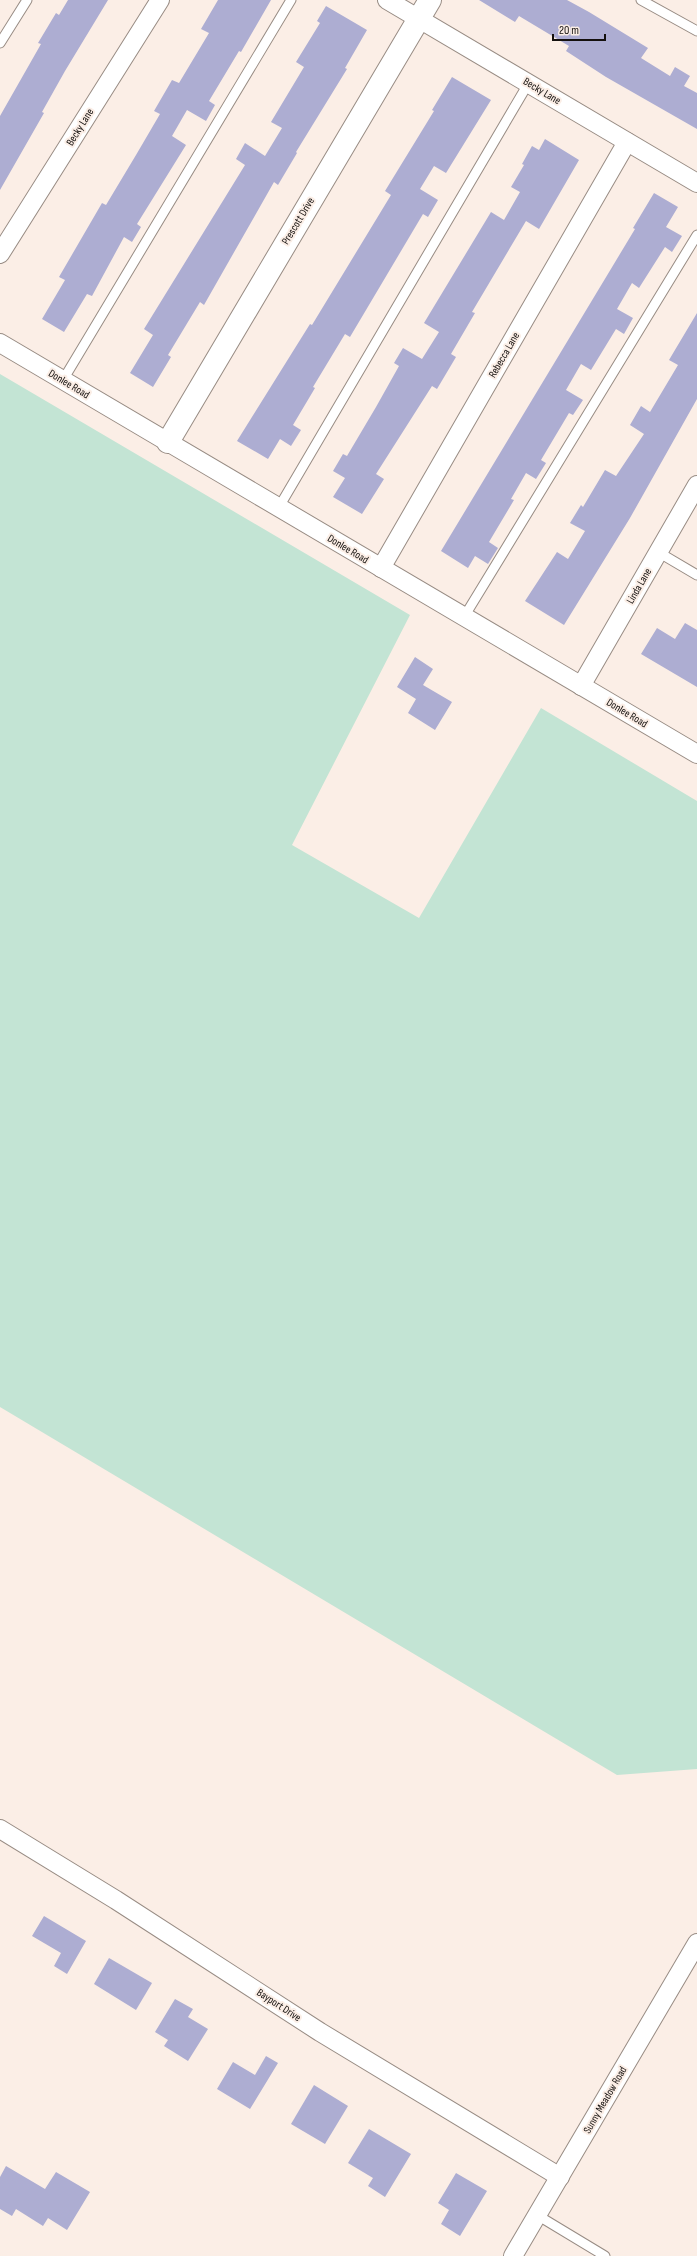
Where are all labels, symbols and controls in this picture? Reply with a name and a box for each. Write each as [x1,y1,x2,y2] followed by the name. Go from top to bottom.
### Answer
[553,16,605,42] scale bar
[559,23,579,38] text: 20 m
[521,75,563,107] street label: Becky Lane
[64,106,96,148] street label: Becky Lane
[279,195,317,247] street label: Prescott Drive
[486,330,522,380] street label: Rebecca Lane
[46,367,92,402] street label: Donlee Road
[325,532,371,567] street label: Donlee Road
[624,566,654,606] street label: Linda Lane
[604,696,650,731] street label: Donlee Road
[254,1986,304,2024] street label: Bayport Drive
[581,2064,630,2136] street label: Sunny Meadow Road

